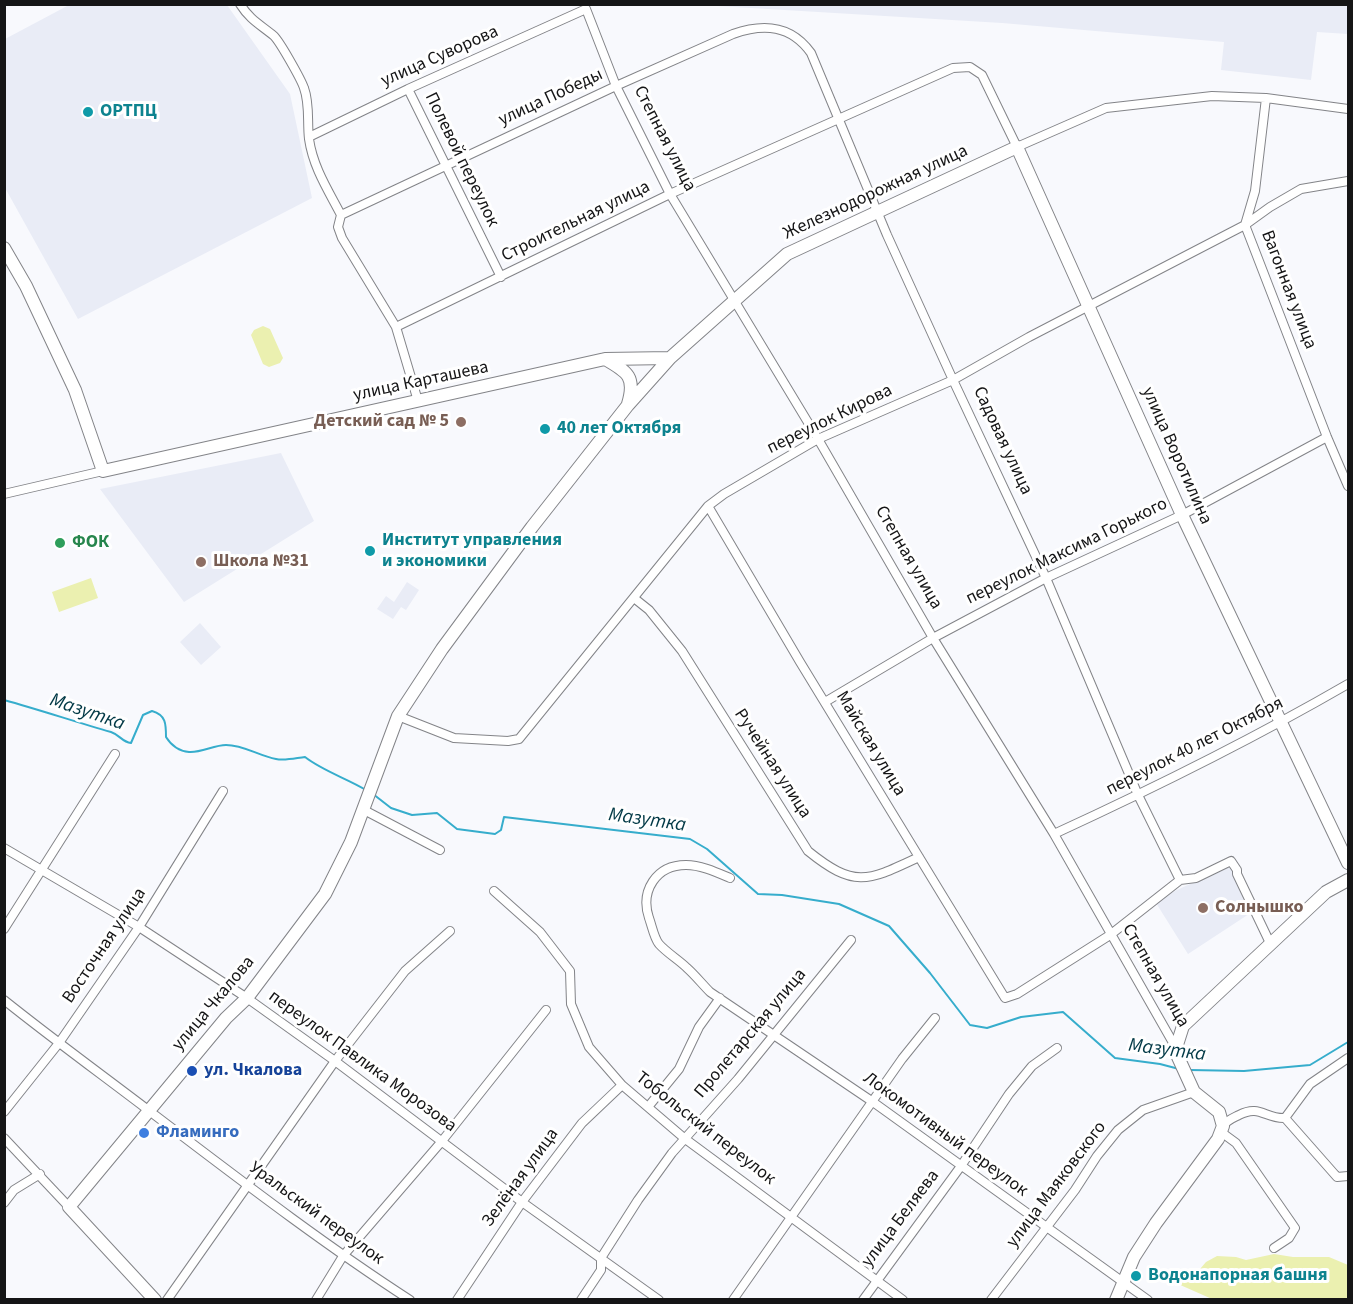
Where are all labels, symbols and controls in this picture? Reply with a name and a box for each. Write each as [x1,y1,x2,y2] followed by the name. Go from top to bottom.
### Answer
[378,21,502,93] street label: улица Суворова
[495,64,607,132] street label: улица Победы
[628,82,700,196] street label: Степная улица
[419,89,503,231] street label: Полевой переулок
[100,101,157,123] place label: ОРТПЦ
[81,105,95,119] marker: ОРТПЦ
[780,141,972,245] street label: Железнодорожная улица
[498,177,654,267] street label: Строительная улица
[1255,228,1321,352] street label: Вагонная улица
[351,357,491,407] street label: улица Карташева
[764,380,896,460] street label: переулок Кирова
[967,383,1037,499] street label: Садовая улица
[1136,384,1216,528] street label: улица Воротилина
[314,411,449,433] place label: Детский сад № 5
[454,415,468,429] marker: Детский сад № 5
[557,418,681,440] place label: 40 лет Октября
[538,422,552,436] marker: 40 лет Октября
[963,494,1171,610] street label: переулок Максима Горького
[870,502,946,614] street label: Степная улица
[382,530,562,572] place label: Институт управления и экономики
[72,532,109,554] place label: ФОК
[53,536,67,550] marker: ФОК
[363,544,377,558] marker: Институт управления и экономики
[213,551,309,573] place label: Школа №31
[194,555,208,569] marker: Школа №31
[830,688,910,800] street label: Майская улица
[46,689,128,737] water label: Мазутка
[1103,693,1287,801] street label: переулок 40 лет Октября
[729,705,815,823] street label: Ручейная улица
[607,804,687,838] water label: Мазутка
[58,884,152,1008] street label: Восточная улица
[1215,897,1303,919] place label: Солнышко
[1196,901,1210,915] marker: Солнышко
[1117,920,1193,1032] street label: Степная улица
[168,952,260,1056] street label: улица Чкалова
[690,965,812,1103] street label: Пролетарская улица
[264,986,460,1138] street label: переулок Павлика Морозова
[1127,1034,1207,1068] water label: Мазутка
[204,1060,302,1082] place label: ул. Чкалова
[185,1064,199,1078] marker: ул. Чкалова
[631,1068,779,1190] street label: Тобольский переулок
[858,1068,1032,1202] street label: Локомотивный переулок
[1002,1118,1112,1252] street label: улица Маяковского
[156,1122,239,1144] place label: Фламинго
[478,1125,564,1231] street label: Зелёная улица
[137,1126,151,1140] marker: Фламинго
[244,1158,388,1270] street label: Уральский переулок
[857,1166,945,1272] street label: улица Беляева
[1148,1265,1327,1287] place label: Водонапорная башня
[1129,1269,1143,1283] marker: Водонапорная башня

